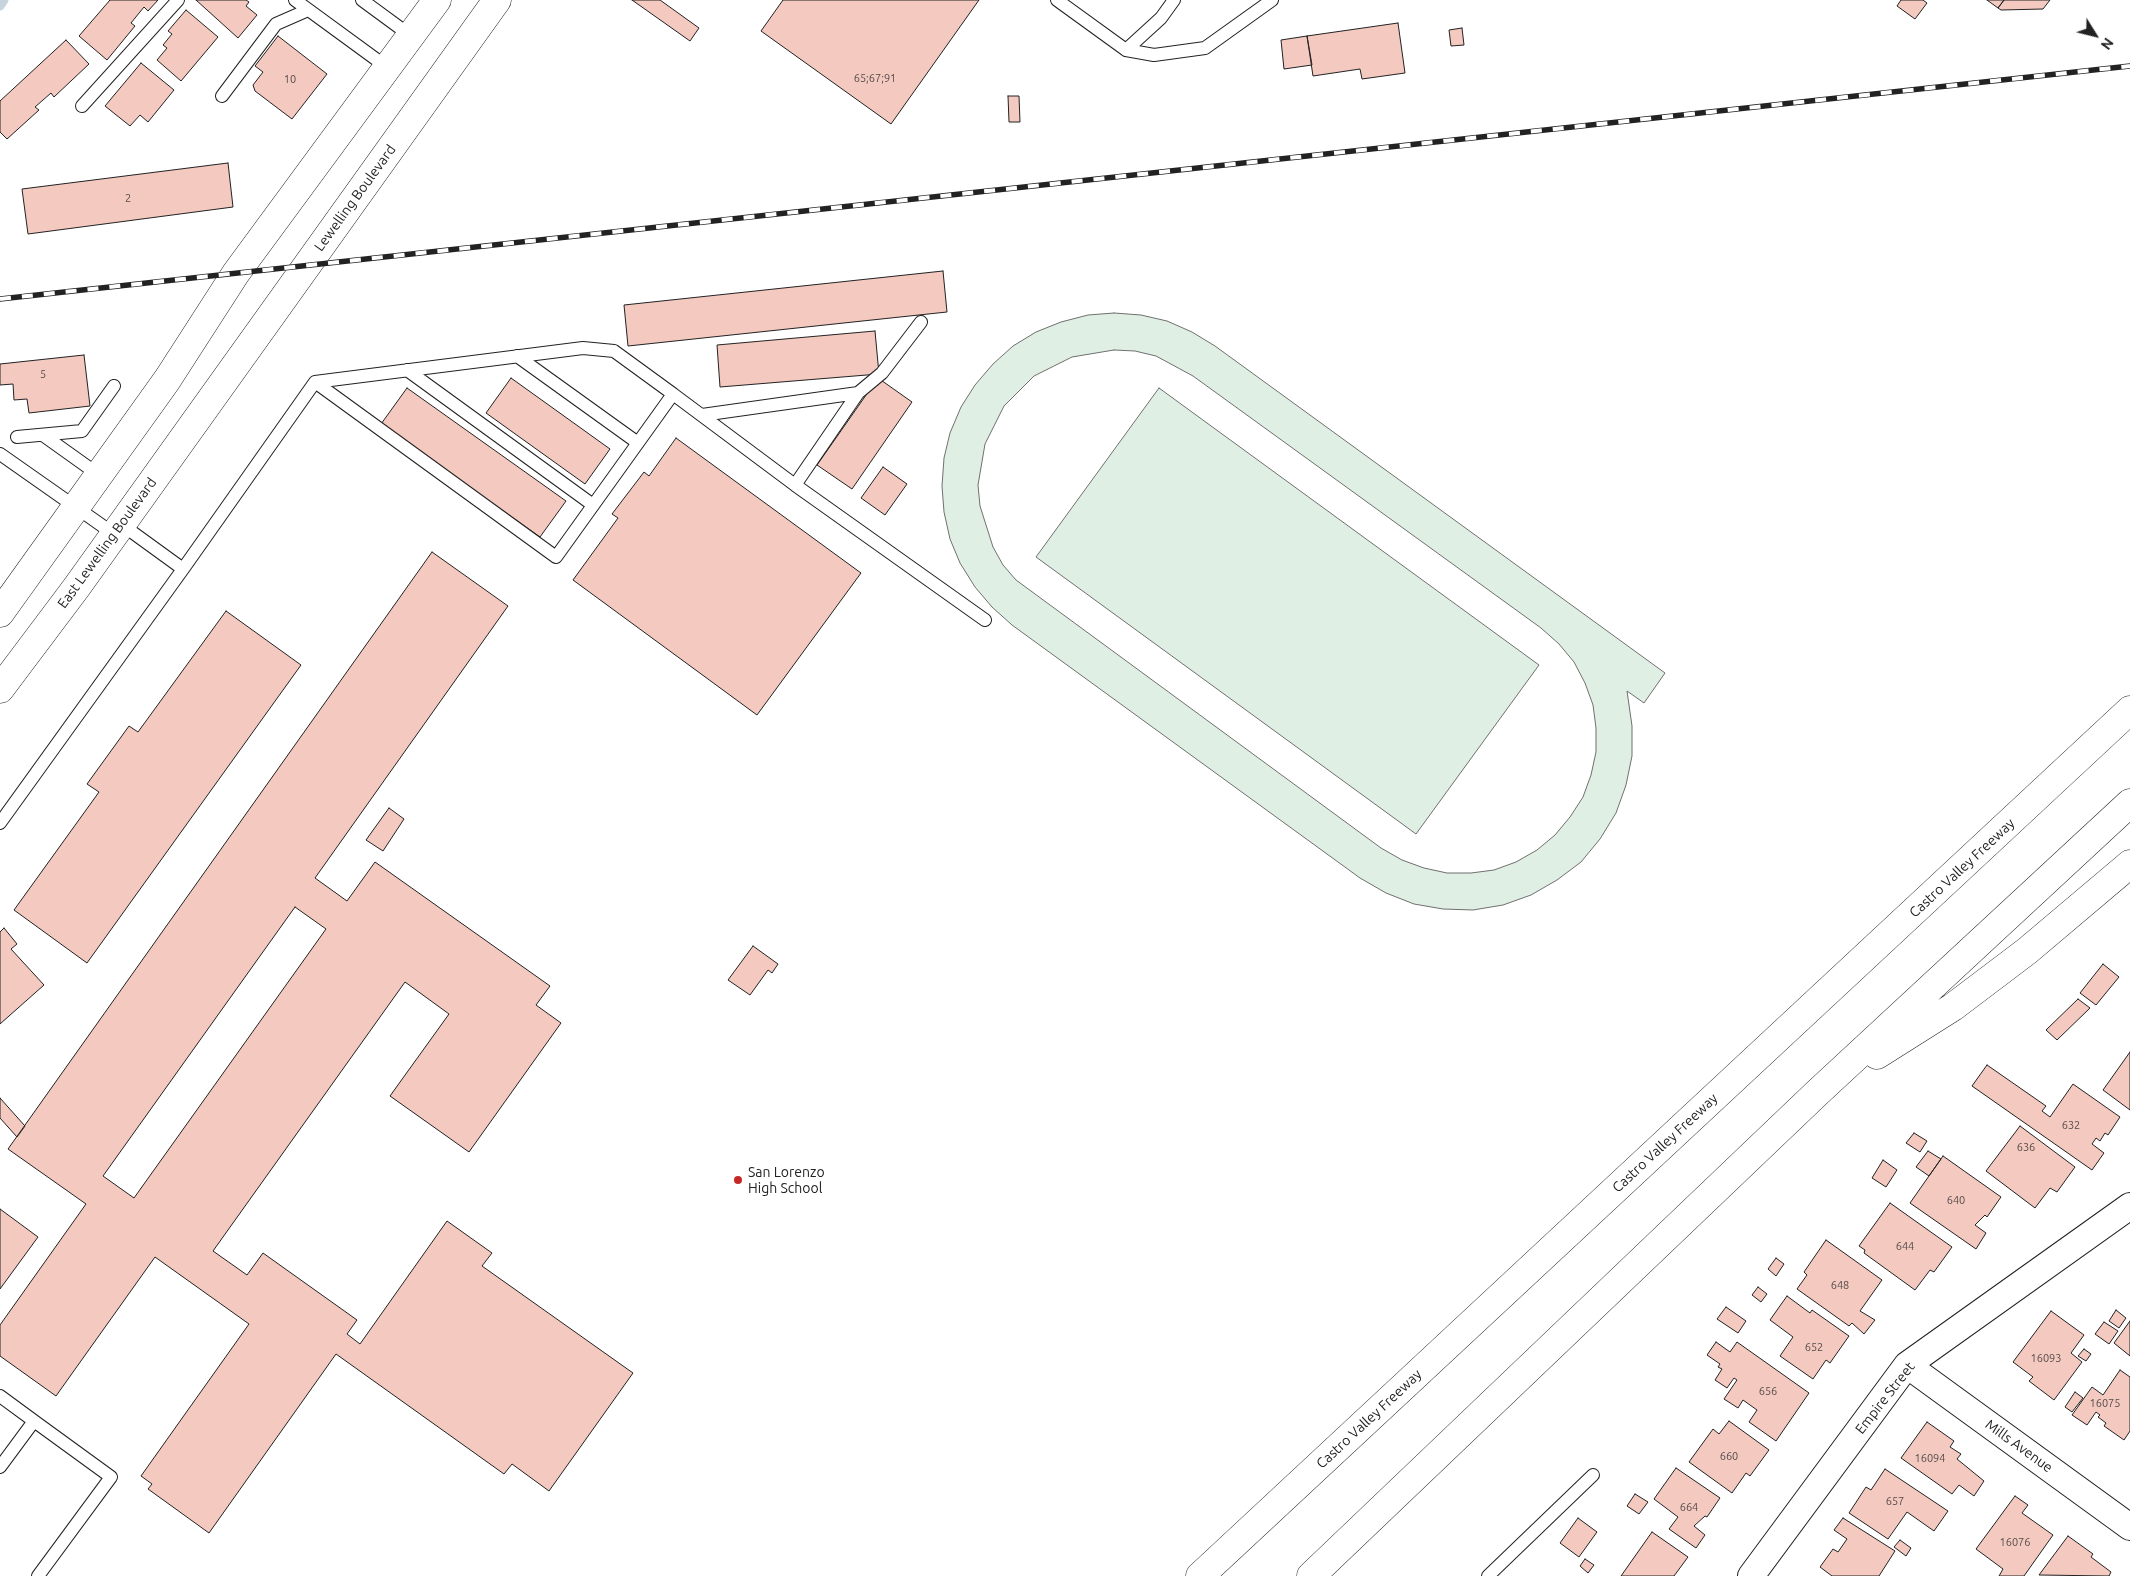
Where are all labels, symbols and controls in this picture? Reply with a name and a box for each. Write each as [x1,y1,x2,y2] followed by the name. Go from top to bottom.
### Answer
[2070,10,2120,60] north arrow
[2098,35,2117,53] text: N
[854,71,896,85] house number: 65;67;91
[284,72,296,86] house number: 10
[311,142,399,254] street label: Lewelling Boulevard
[125,191,131,205] house number: 2
[40,367,46,381] house number: 5
[54,474,160,612] street label: East Lewelling Boulevard
[1906,815,2018,921] street label: Castro Valley Freeway
[1609,1090,1721,1196] street label: Castro Valley Freeway
[2062,1118,2080,1132] house number: 632
[2017,1140,2035,1154] house number: 636
[748,1164,825,1196] place label: San Lorenzo High School
[732,1174,744,1186] marker: San Lorenzo High School
[1947,1193,1965,1207] house number: 640
[1896,1239,1914,1253] house number: 644
[1831,1278,1849,1292] house number: 648
[1805,1340,1823,1354] house number: 652
[2030,1351,2062,1365] house number: 16093
[1852,1359,1918,1437] street label: Empire Street
[1313,1366,1425,1472] street label: Castro Valley Freeway
[1759,1384,1777,1398] house number: 656
[2089,1396,2121,1410] house number: 16075
[1982,1416,2056,1476] street label: Mills Avenue
[1720,1449,1738,1463] house number: 660
[1914,1451,1946,1465] house number: 16094
[1886,1494,1904,1508] house number: 657
[1680,1500,1698,1514] house number: 664
[1999,1535,2031,1549] house number: 16076

